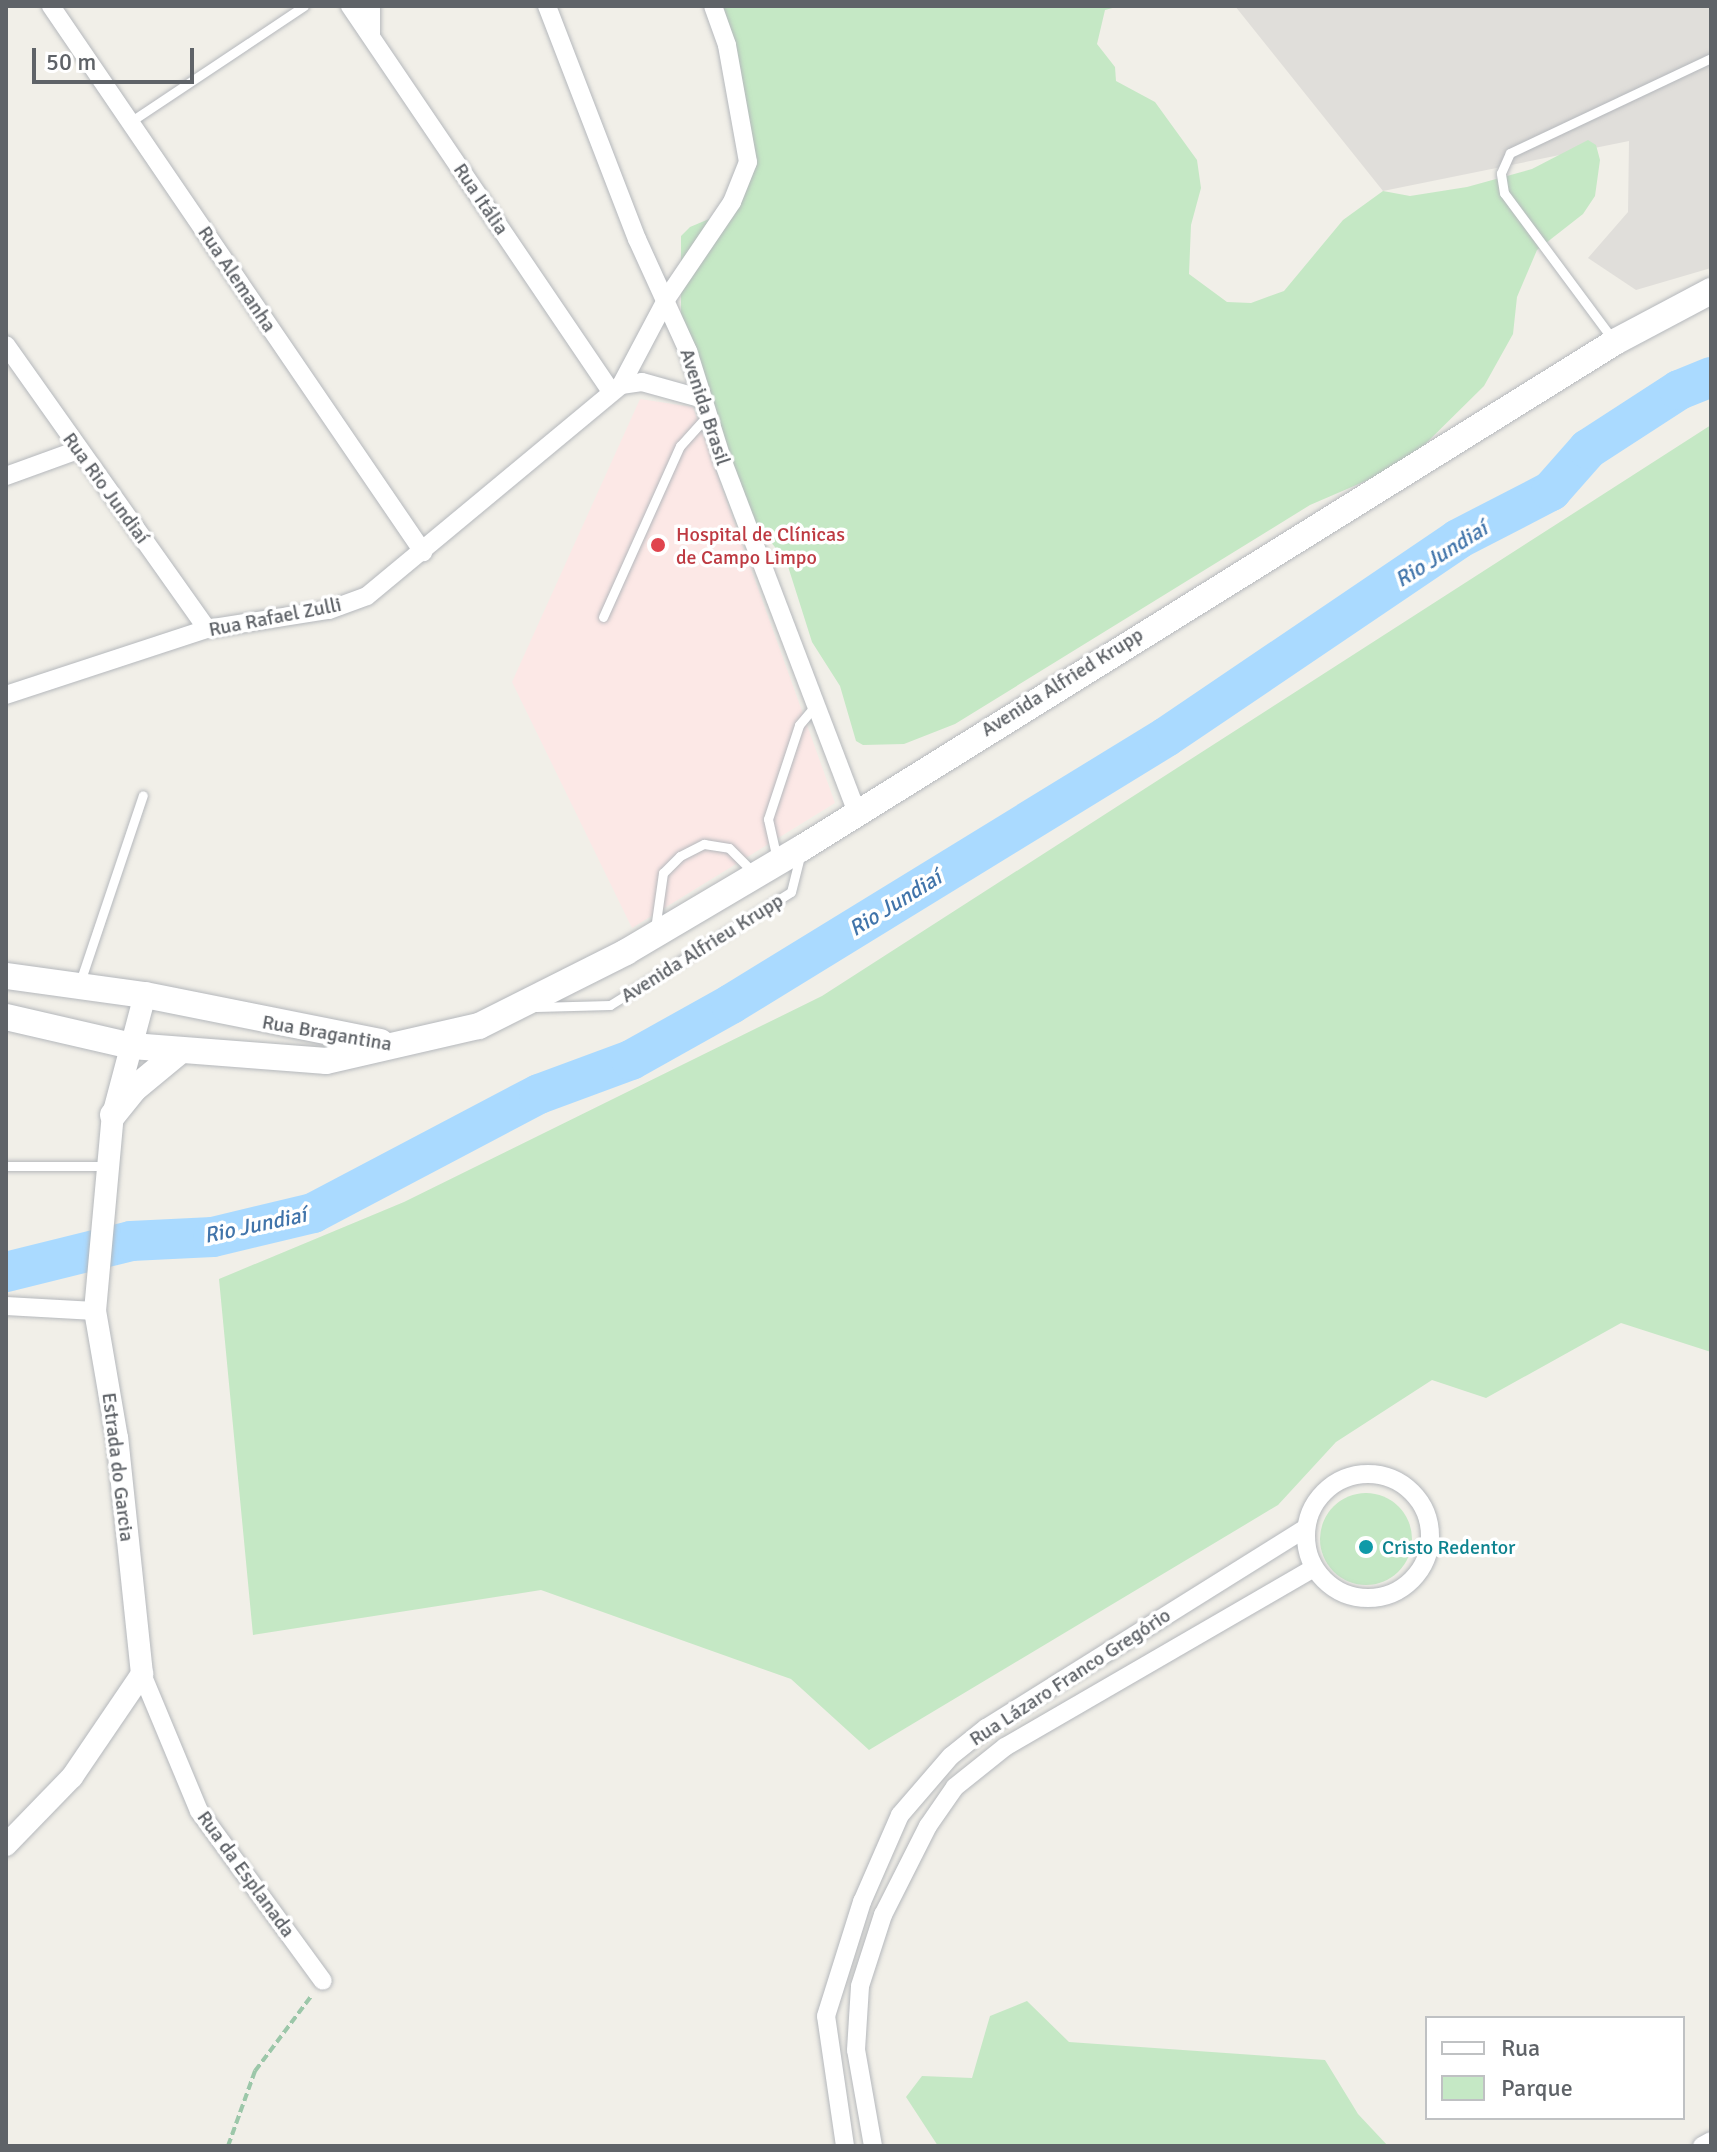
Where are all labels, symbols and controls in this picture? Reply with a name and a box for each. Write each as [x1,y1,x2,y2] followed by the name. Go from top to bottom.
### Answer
[36,32,198,82] scale bar
[46,47,96,77] text: 50 m
[448,159,514,239] street label: Rua Itália
[193,221,281,337] street label: Rua Alemanha
[675,346,735,468] street label: Avenida Brasil
[58,428,154,548] street label: Rua Rio Jundiaí
[1390,515,1492,593] water label: Rio Jundiaí
[676,522,845,569] place label: Hospital de Clínicas de Campo Limpo
[647,534,669,556] marker: Hospital de Clínicas de Campo Limpo
[207,592,343,642] street label: Rua Rafael Zulli
[977,622,1147,742] street label: Avenida Alfried Krupp
[844,864,946,942] water label: Rio Jundiaí
[616,888,788,1008] street label: Avenida Alfrieu Krupp
[260,1010,394,1056] street label: Rua Bragantina
[201,1201,309,1249] water label: Rio Jundiaí
[97,1391,139,1543] street label: Estrada do Garcia
[1382,1535,1515,1559] place label: Cristo Redentor
[1357,1538,1375,1556] marker: Cristo Redentor
[965,1603,1175,1751] street label: Rua Lázaro Franco Gregório
[192,1806,300,1942] street label: Rua da Esplanada
[1425,2016,1685,2120] legend
[1501,2033,1540,2063] text: Rua
[1501,2073,1573,2103] text: Parque

